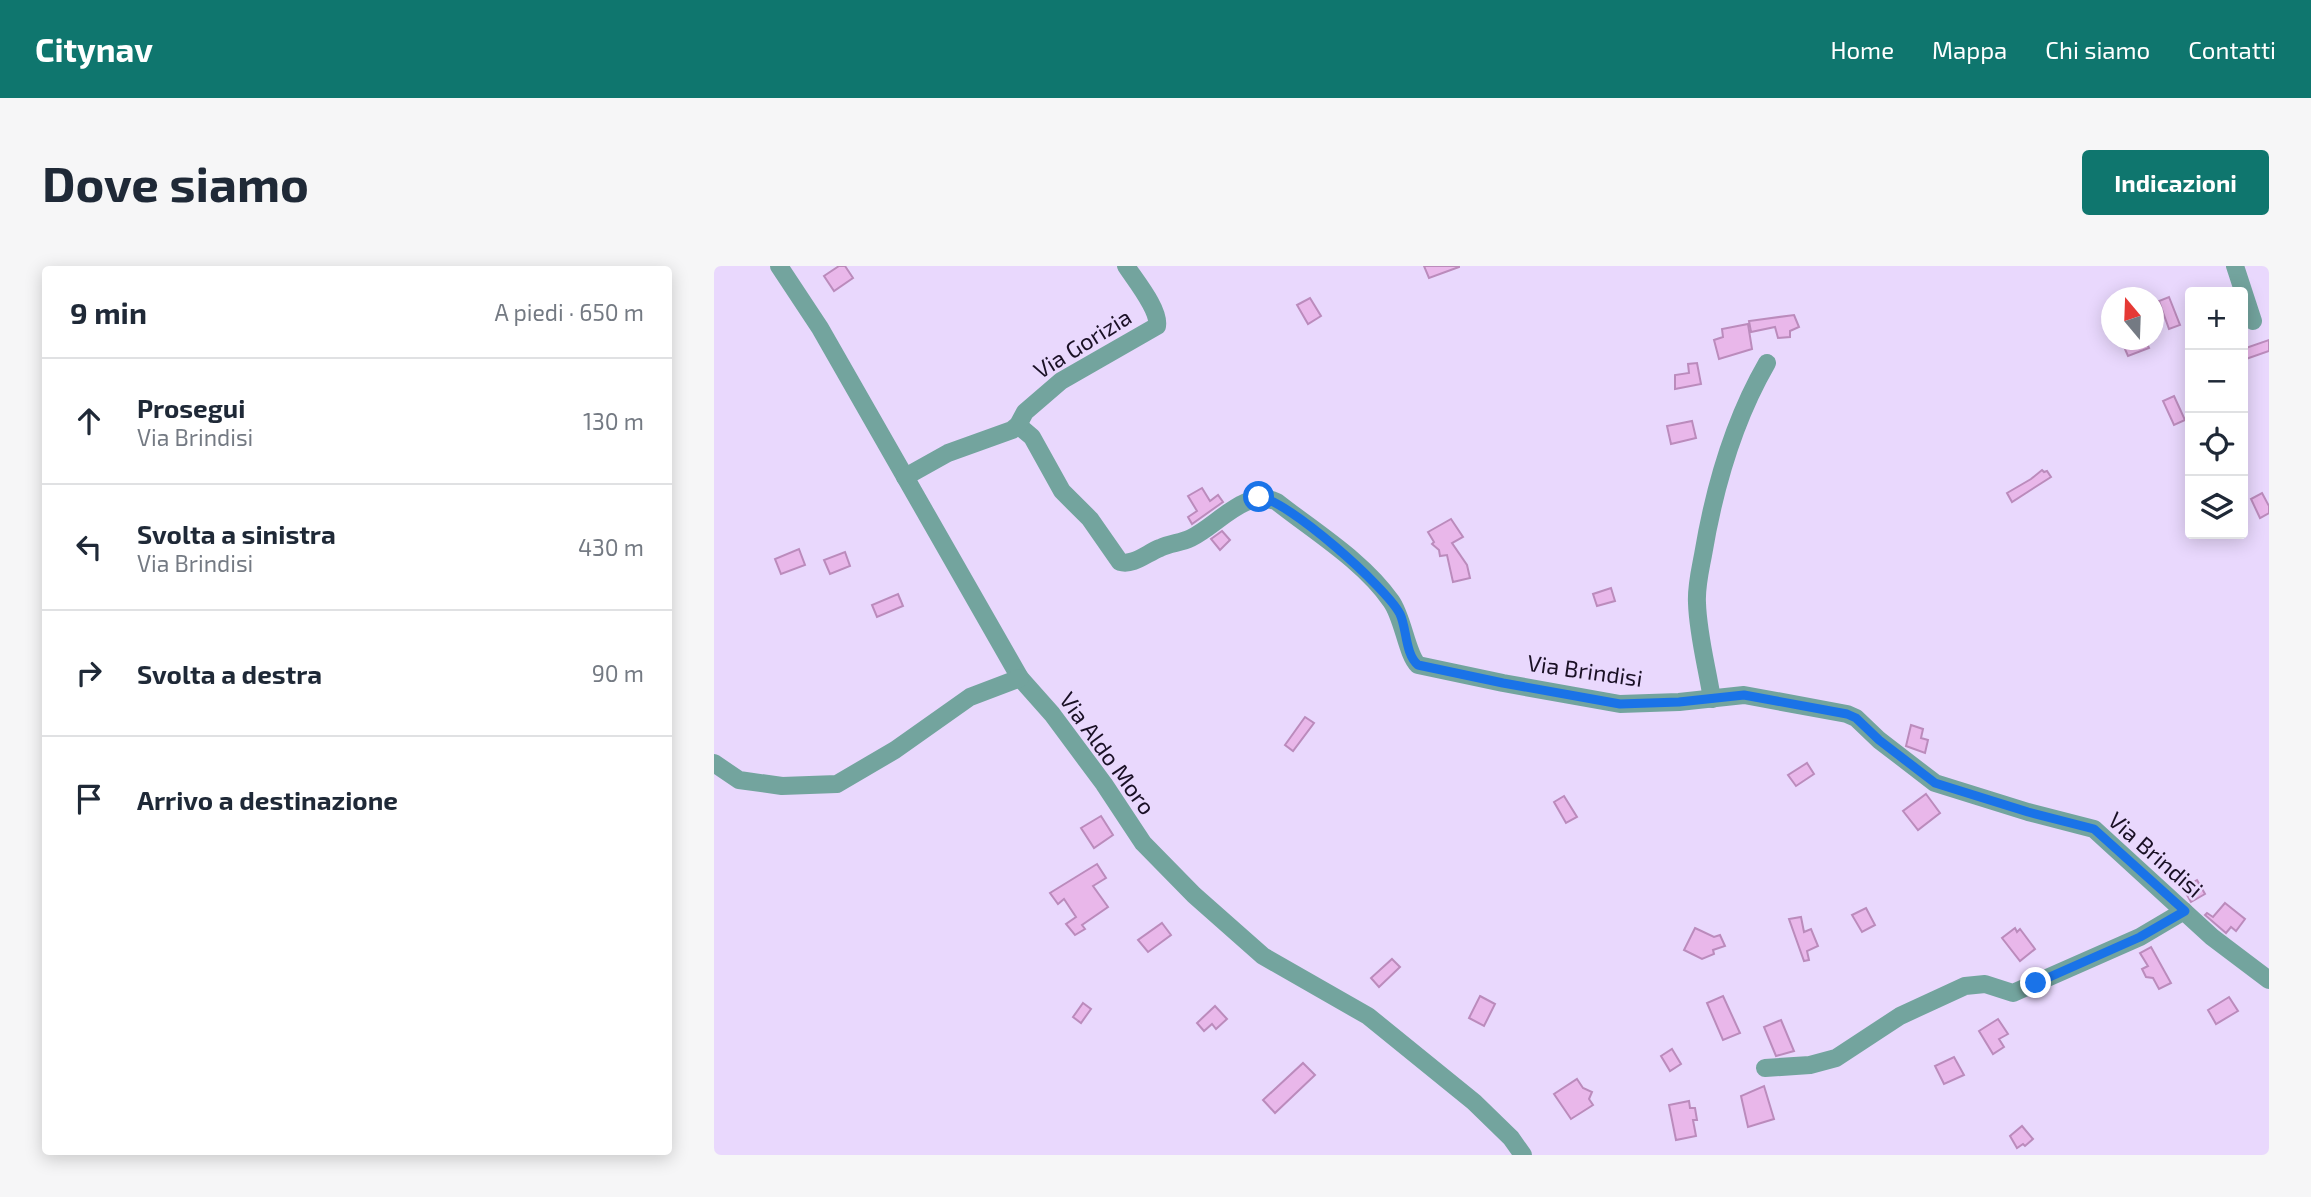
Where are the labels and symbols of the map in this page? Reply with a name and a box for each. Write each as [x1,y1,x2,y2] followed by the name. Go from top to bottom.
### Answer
[2101,287,2164,350] north arrow
[1028,302,1136,384] street label: Via Gorizia
[1243,481,1274,512] route start
[1525,648,1645,692] street label: Via Brindisi
[1054,686,1162,820] street label: Via Aldo Moro
[2103,805,2209,903] street label: Via Brindisi
[2020,967,2051,998] route end

